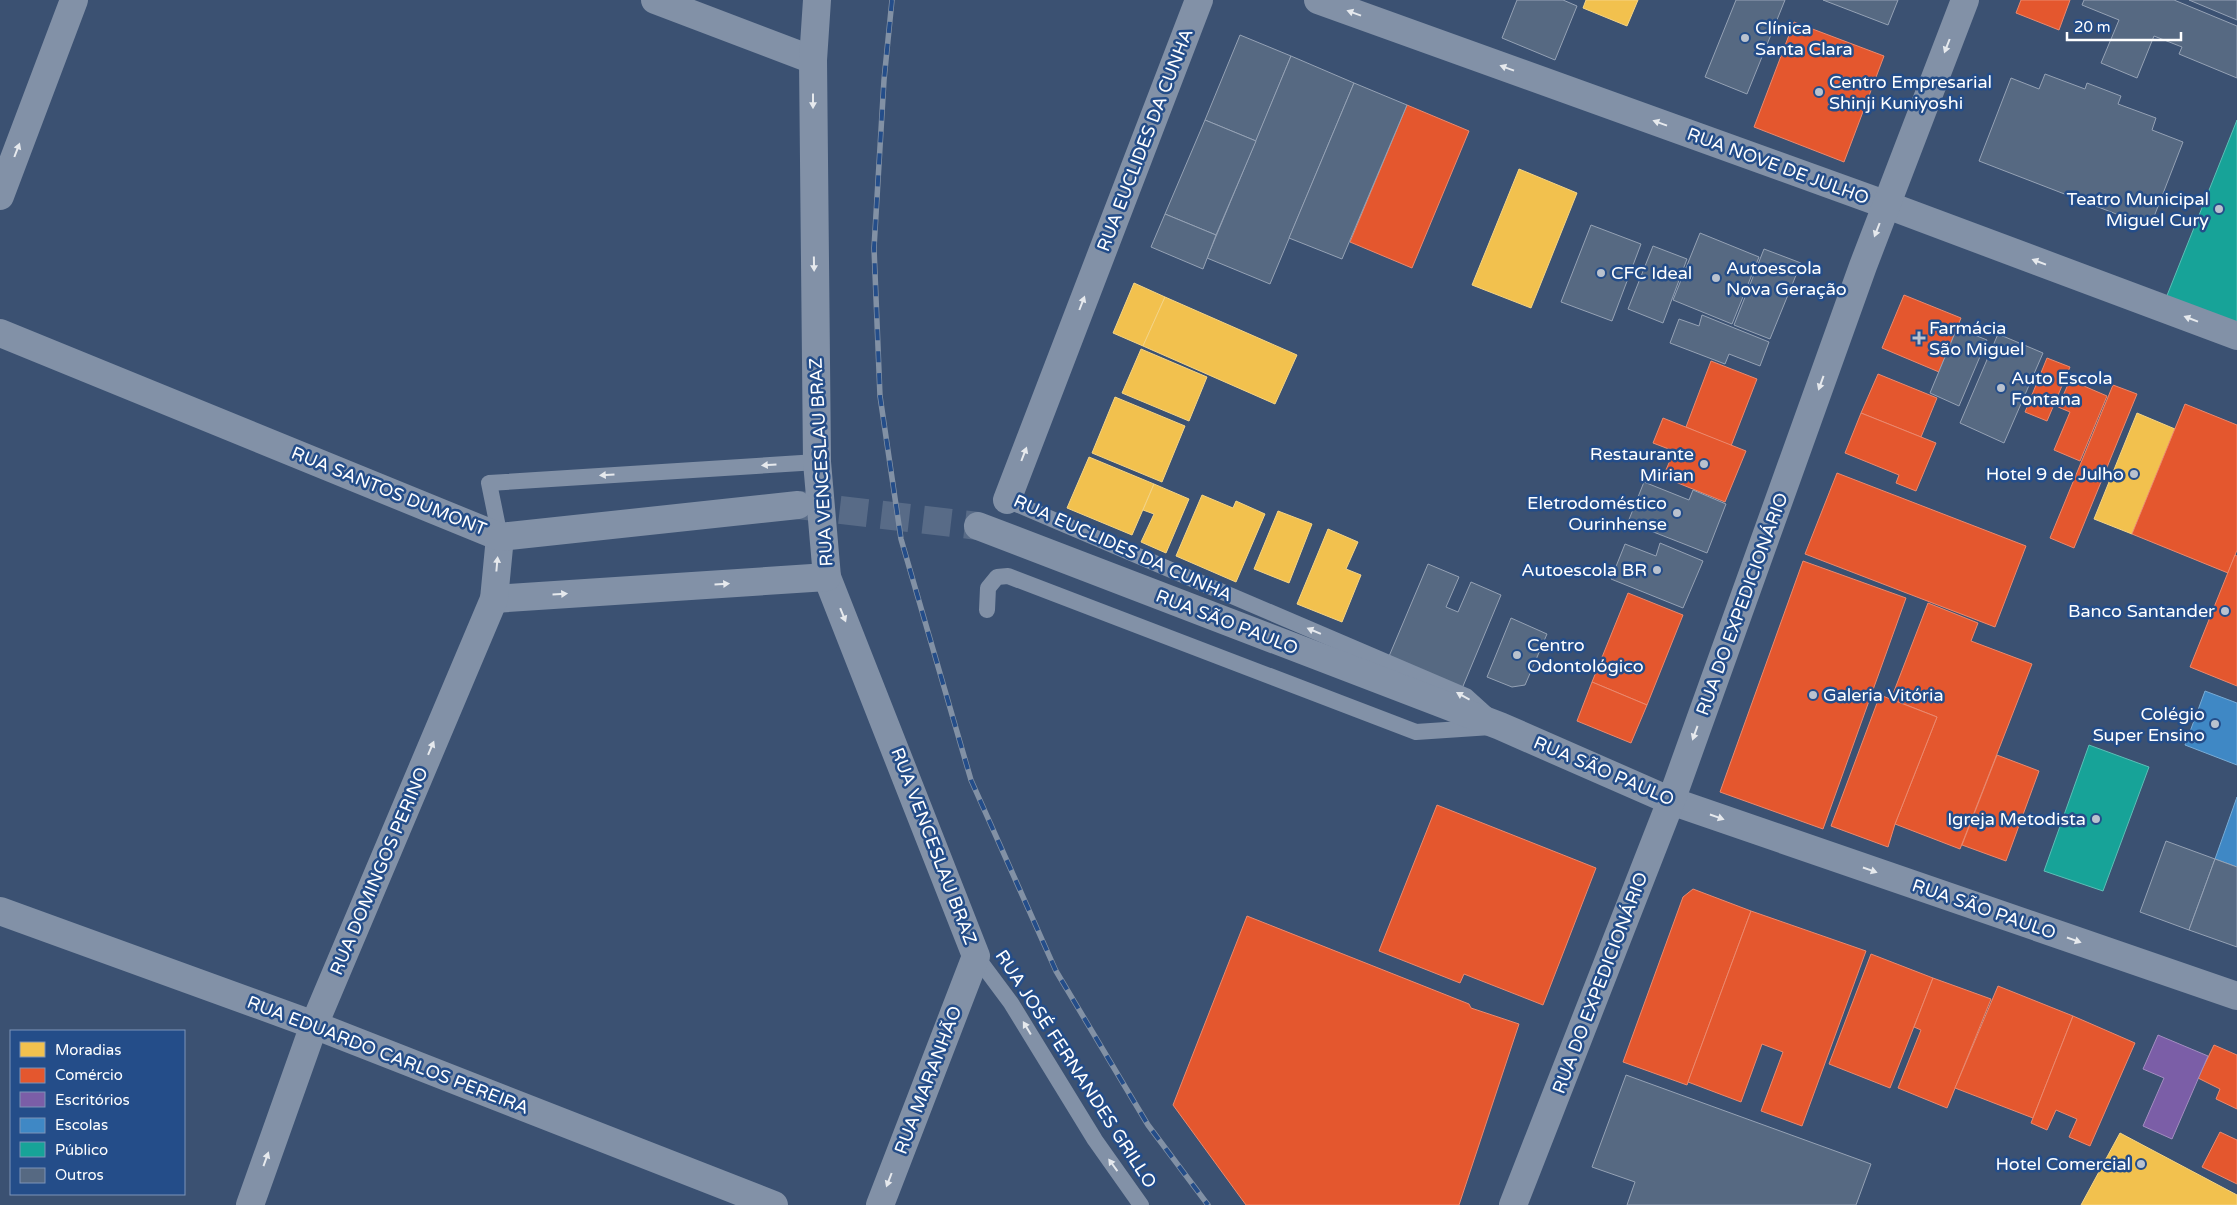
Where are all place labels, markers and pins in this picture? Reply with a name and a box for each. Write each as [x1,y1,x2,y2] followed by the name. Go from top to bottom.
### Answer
[1755,17,1853,60] place label: Clínica Santa Clara
[1739,32,1751,44] marker: Clínica Santa Clara
[1829,71,1992,114] place label: Centro Empresarial Shinji Kuniyoshi
[1813,86,1825,98] marker: Centro Empresarial Shinji Kuniyoshi
[2066,188,2209,231] place label: Teatro Municipal Miguel Cury
[2213,203,2225,215] marker: Teatro Municipal Miguel Cury
[1726,257,1847,300] place label: Autoescola Nova Geração
[1611,262,1692,284] place label: CFC Ideal
[1595,267,1607,279] marker: CFC Ideal
[1710,272,1722,284] marker: Autoescola Nova Geração
[1929,317,2025,360] place label: Farmácia São Miguel
[1913,332,1925,344] marker: Farmácia São Miguel
[2011,367,2113,410] place label: Auto Escola Fontana
[1995,382,2007,394] marker: Auto Escola Fontana
[1590,443,1694,486] place label: Restaurante Mirian
[1698,458,1710,470] marker: Restaurante Mirian
[1986,463,2124,485] place label: Hotel 9 de Julho
[2128,468,2140,480] marker: Hotel 9 de Julho
[1527,492,1667,535] place label: Eletrodoméstico Ourinhense
[1671,507,1683,519] marker: Eletrodoméstico Ourinhense
[1521,559,1647,581] place label: Autoescola BR
[1651,564,1663,576] marker: Autoescola BR
[2068,600,2215,622] place label: Banco Santander
[2219,605,2231,617] marker: Banco Santander
[1527,634,1644,677] place label: Centro Odontológico
[1511,649,1523,661] marker: Centro Odontológico
[1823,684,1944,706] place label: Galeria Vitória
[1807,689,1819,701] marker: Galeria Vitória
[2093,703,2205,746] place label: Colégio Super Ensino
[2209,718,2221,730] marker: Colégio Super Ensino
[1947,808,2086,830] place label: Igreja Metodista
[2090,813,2102,825] marker: Igreja Metodista
[1996,1153,2131,1175] place label: Hotel Comercial
[2135,1158,2147,1170] marker: Hotel Comercial

